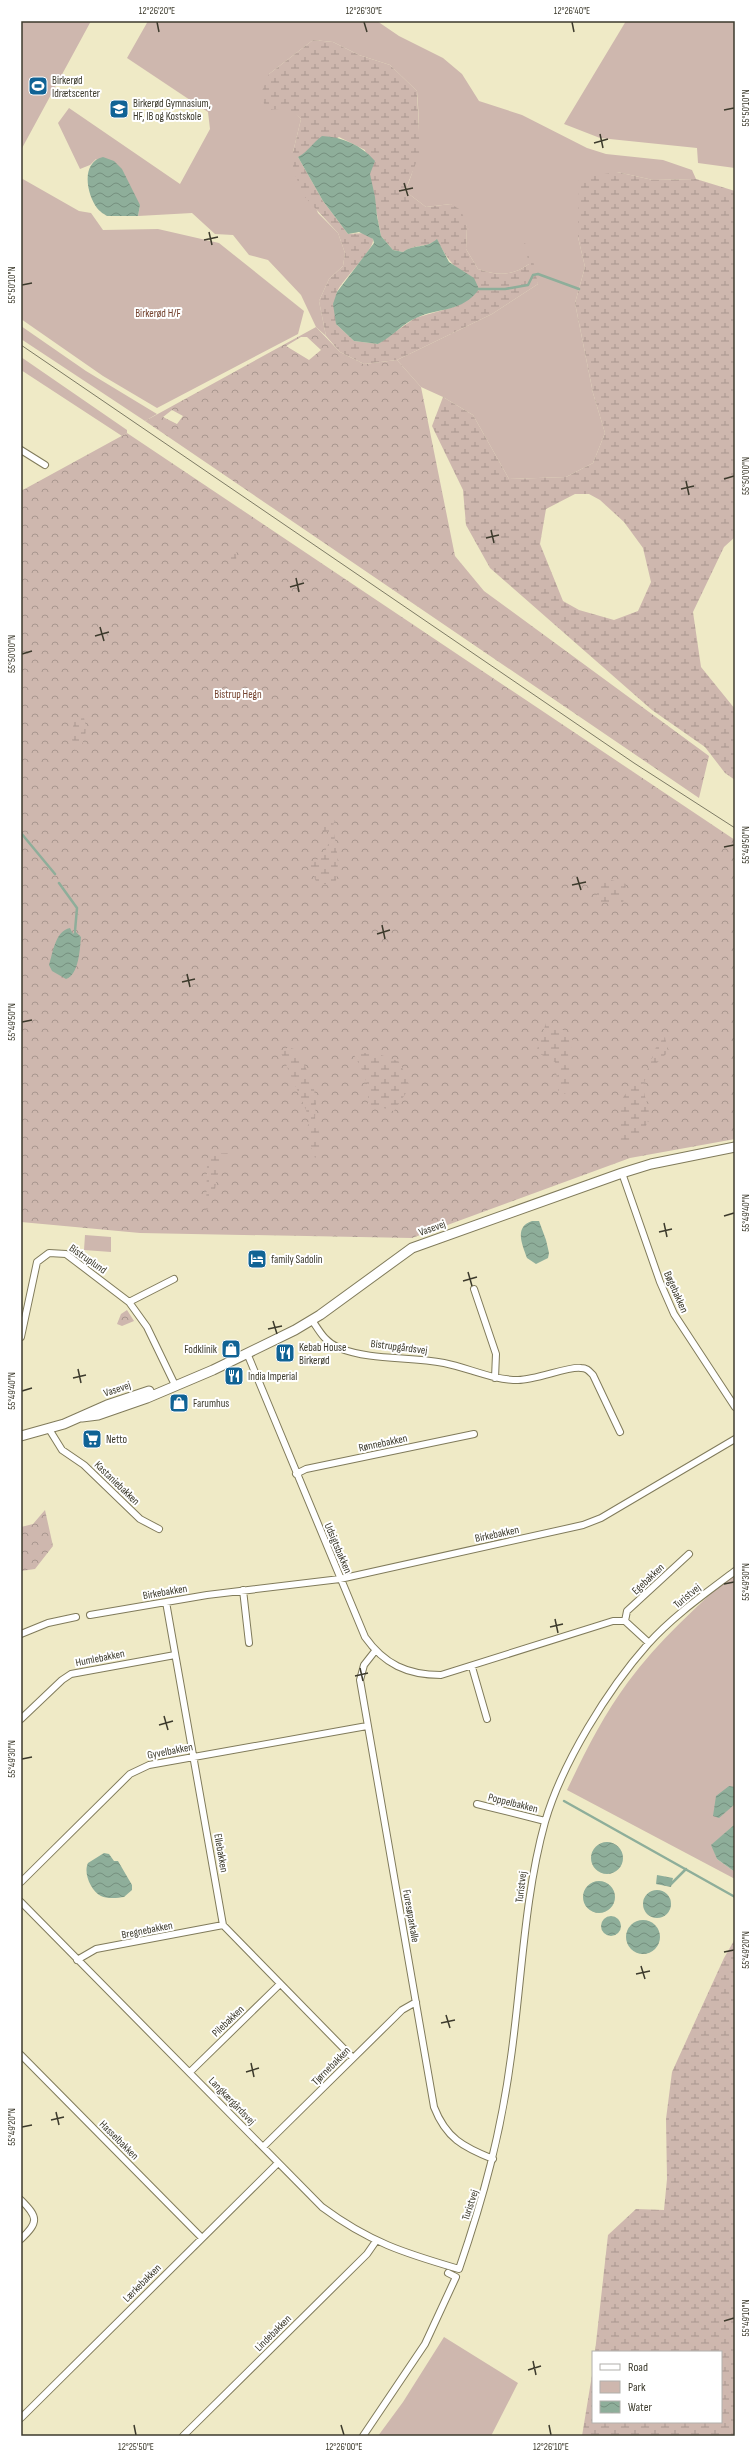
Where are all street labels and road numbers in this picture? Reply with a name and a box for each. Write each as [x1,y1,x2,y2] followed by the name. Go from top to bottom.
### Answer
[417,1217,447,1239] street label: Vasevej
[67,1241,109,1277] street label: Bistruplund
[661,1269,691,1315] street label: Bøgebakken
[370,1337,428,1357] street label: Bistrupgårdsvej
[102,1378,132,1400] street label: Vasevej
[357,1431,409,1455] street label: Rønnebakken
[92,1458,143,1508] street label: Kastaniebakken
[322,1521,355,1576] street label: Udsigtsbakken
[474,1523,520,1545] street label: Birkebakken
[629,1561,667,1597] street label: Egebakken
[671,1581,703,1611] street label: Turistvej
[142,1582,188,1602] street label: Birkebakken
[74,1647,126,1669] street label: Humlebakken
[146,1740,194,1762] street label: Gyvelbakken
[487,1791,540,1816] street label: Poppelbakken
[211,1833,231,1874] street label: Ellebakken
[513,1871,529,1903] street label: Turistvej
[400,1888,422,1944] street label: Furesøparkalle
[120,1919,174,1941] street label: Bregnebakken
[209,2002,247,2039] street label: Pilebakken
[309,2044,353,2088] street label: Tjørnebakken
[206,2074,258,2128] street label: Langkærgårdsvej
[97,2118,142,2163] street label: Hasselbakken
[459,2188,481,2222] street label: Turistvej
[120,2261,164,2305] street label: Lærkebakken
[252,2312,294,2354] street label: Lindebakken

